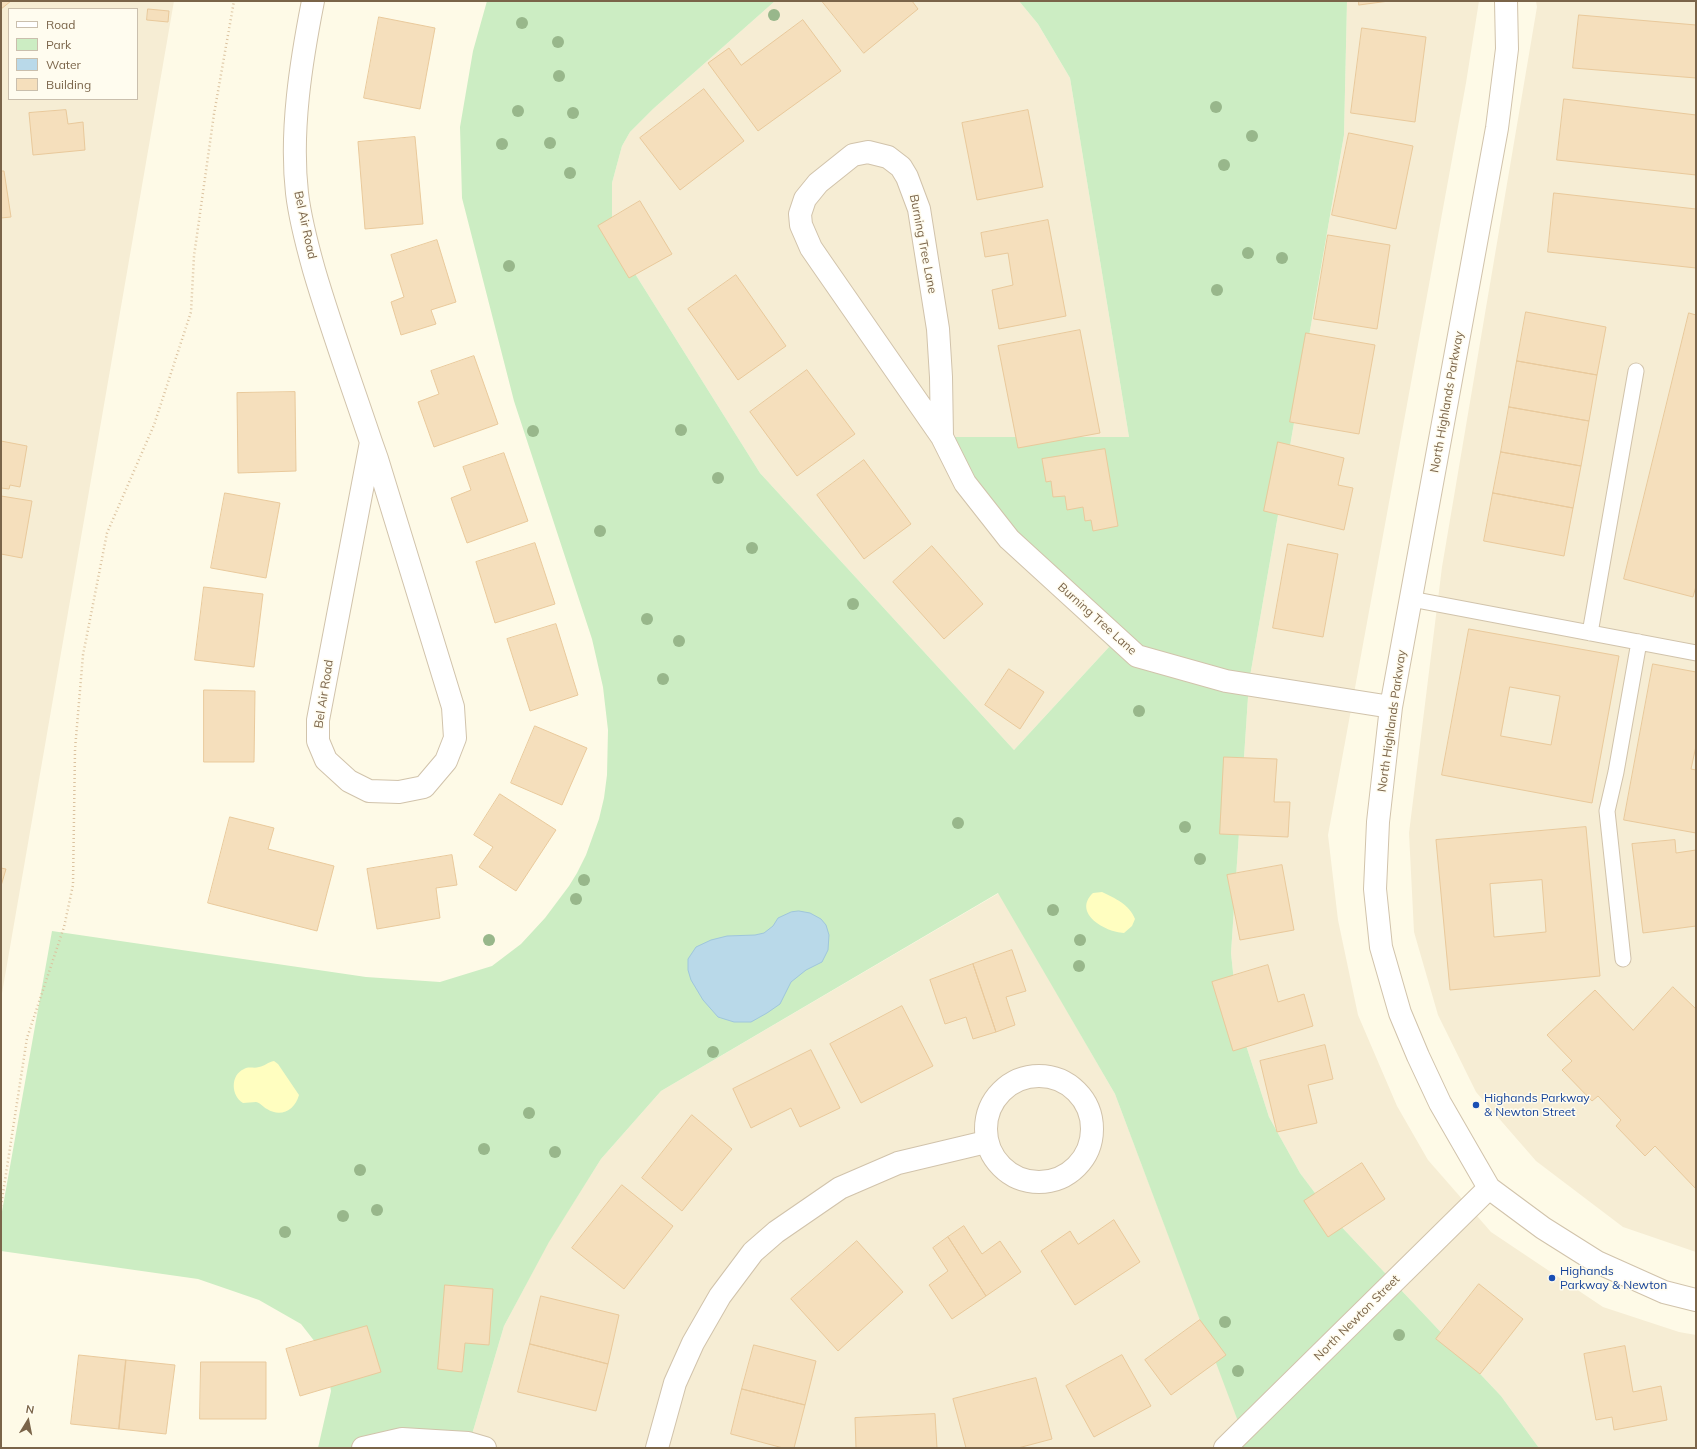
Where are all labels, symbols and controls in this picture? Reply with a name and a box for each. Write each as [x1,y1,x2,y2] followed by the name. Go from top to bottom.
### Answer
[8,8,138,100] legend
[46,17,75,32] text: Road
[46,37,71,52] text: Park
[46,57,81,72] text: Water
[46,77,91,92] text: Building
[291,190,319,260] street label: Bel Air Road
[906,193,940,295] street label: Burning Tree Lane
[1427,330,1467,474] street label: North Highlands Parkway
[1055,580,1139,658] street label: Burning Tree Lane
[1375,649,1409,793] street label: North Highlands Parkway
[311,659,337,729] street label: Bel Air Road
[1484,1091,1590,1119] place label: Highands Parkway & Newton Street
[1471,1100,1481,1110] marker: Highands Parkway & Newton Street
[1560,1264,1667,1292] place label: Highands Parkway & Newton
[1311,1272,1403,1364] street label: North Newton Street
[1547,1273,1557,1283] marker: Highands Parkway & Newton
[8,1401,48,1441] north arrow
[25,1402,35,1417] text: N

